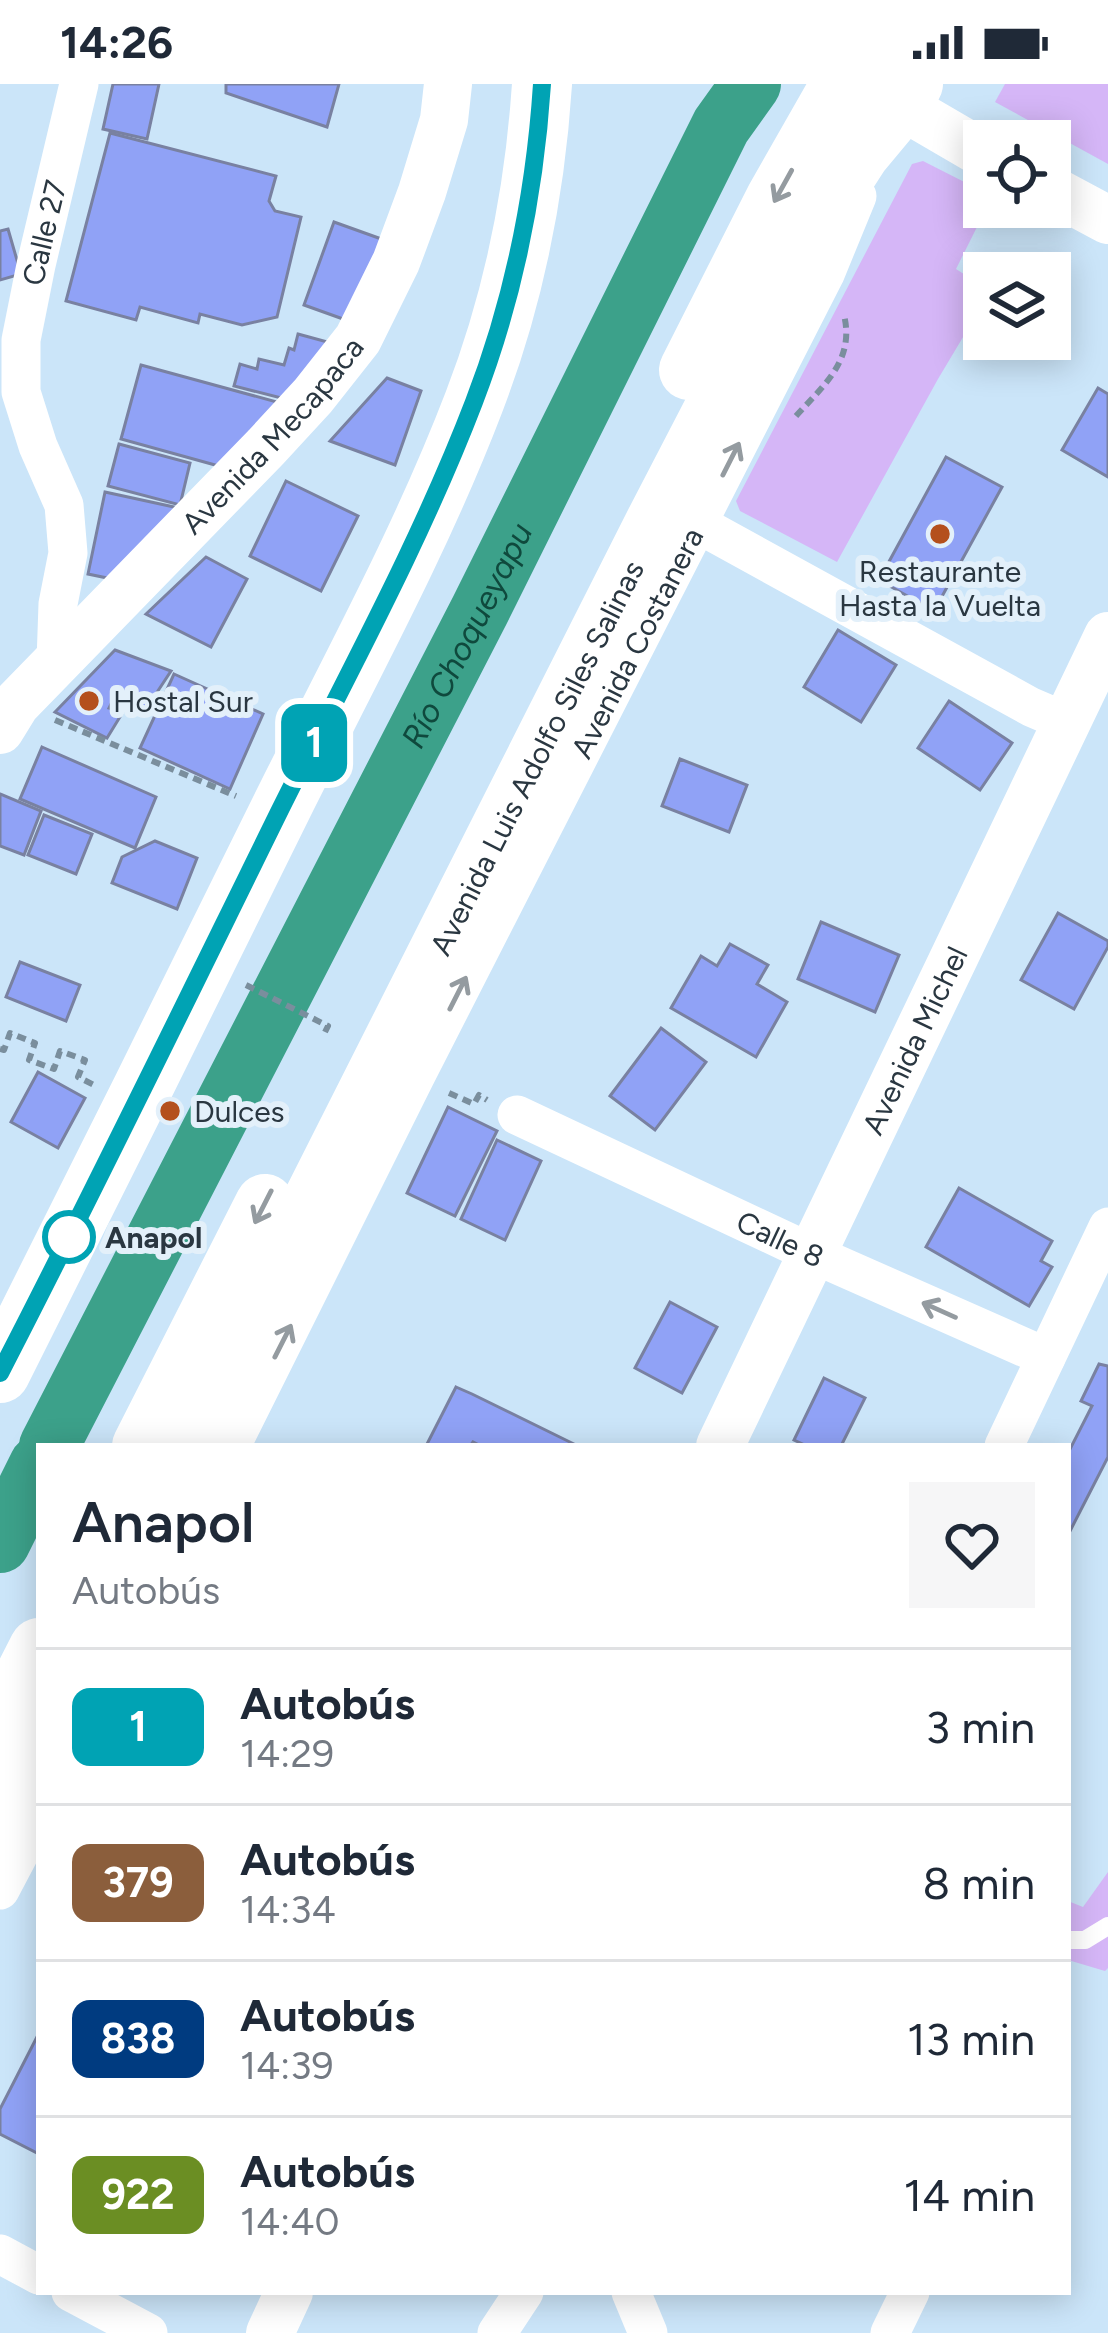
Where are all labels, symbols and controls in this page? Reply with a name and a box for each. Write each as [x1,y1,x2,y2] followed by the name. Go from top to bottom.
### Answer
[60,15,173,69] text: 14:26
[963,120,1071,360] map controls
[963,120,1071,228] button: locate
[771,167,794,202] one-way arrow
[14,176,74,288] street label: Calle 27
[963,252,1071,360] button: layers
[173,329,371,542] street label: Avenida Mecapaca
[721,441,744,477] one-way arrow
[393,516,540,754] water label: Río Choqueyapu
[563,521,711,764] street label: Avenida Costanera
[927,521,953,547] marker: Restaurante Hasta la Vuelta
[839,553,1041,624] place label: Restaurante Hasta la Vuelta
[421,554,651,961] street label: Avenida Luis Adolfo Siles Salinas
[113,683,253,720] place label: Hostal Sur
[76,688,102,714] marker: Hostal Sur
[275,704,353,782] line badge: 1
[305,717,323,768] text: 1
[854,940,975,1140] street label: Avenida Michel
[447,976,470,1011] one-way arrow
[194,1093,285,1130] place label: Dulces
[157,1098,183,1124] marker: Dulces
[251,1189,274,1224] one-way arrow
[731,1202,830,1275] street label: Calle 8
[44,1212,94,1262] marker: Anapol
[105,1219,202,1256] place label: Anapol
[922,1297,958,1319] one-way arrow
[272,1324,295,1360] one-way arrow
[909,1482,1035,1608] button: heart
[72,1488,254,1556] text: Anapol
[72,1567,220,1614] text: Autobús
[240,1676,415,1730] text: Autobús
[926,1700,1035,1754] text: 3 min
[129,1701,147,1752] text: 1
[240,1730,334,1777] text: 14:29
[240,1832,415,1886] text: Autobús
[922,1856,1035,1910] text: 8 min
[102,1857,174,1908] text: 379
[240,1886,336,1933] text: 14:34
[240,1988,415,2042] text: Autobús
[907,2012,1035,2066] text: 13 min
[101,2013,175,2064] text: 838
[240,2042,333,2089] text: 14:39
[240,2144,415,2198] text: Autobús
[904,2168,1035,2222] text: 14 min
[102,2169,175,2220] text: 922
[240,2198,339,2245] text: 14:40

